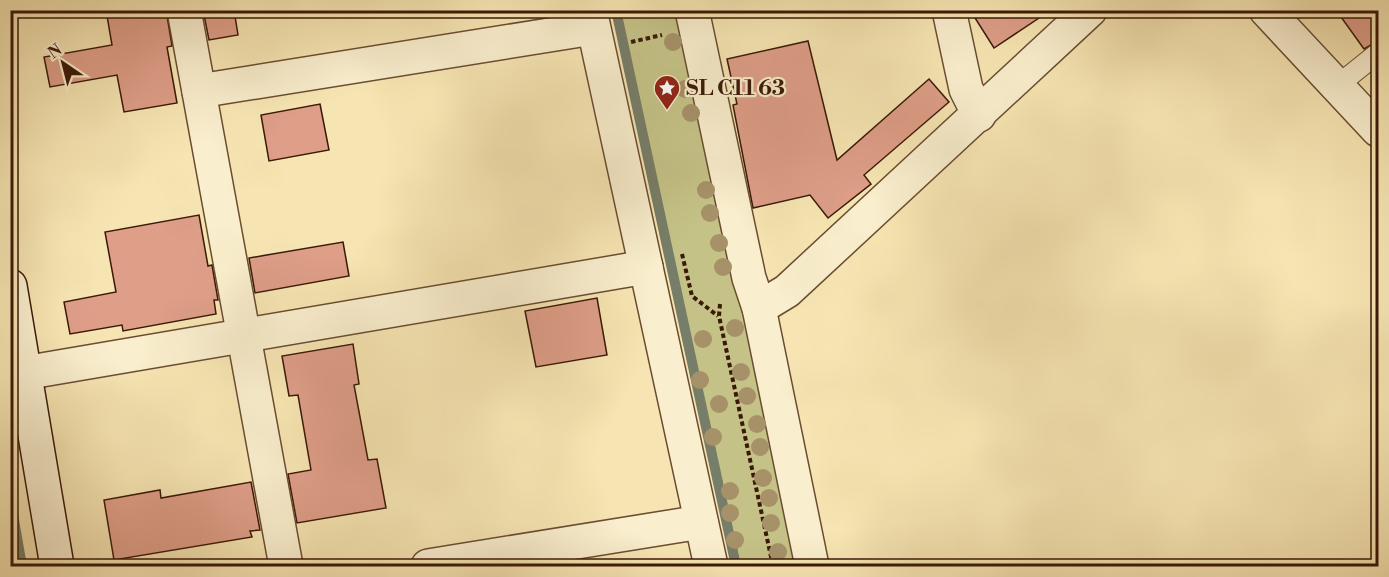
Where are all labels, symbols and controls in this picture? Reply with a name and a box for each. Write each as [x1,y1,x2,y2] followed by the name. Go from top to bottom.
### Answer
[33,33,93,93] north arrow
[44,40,66,63] text: N
[652,73,682,111] place icon: SL C11 63
[686,75,785,102] place label: SL C11 63

